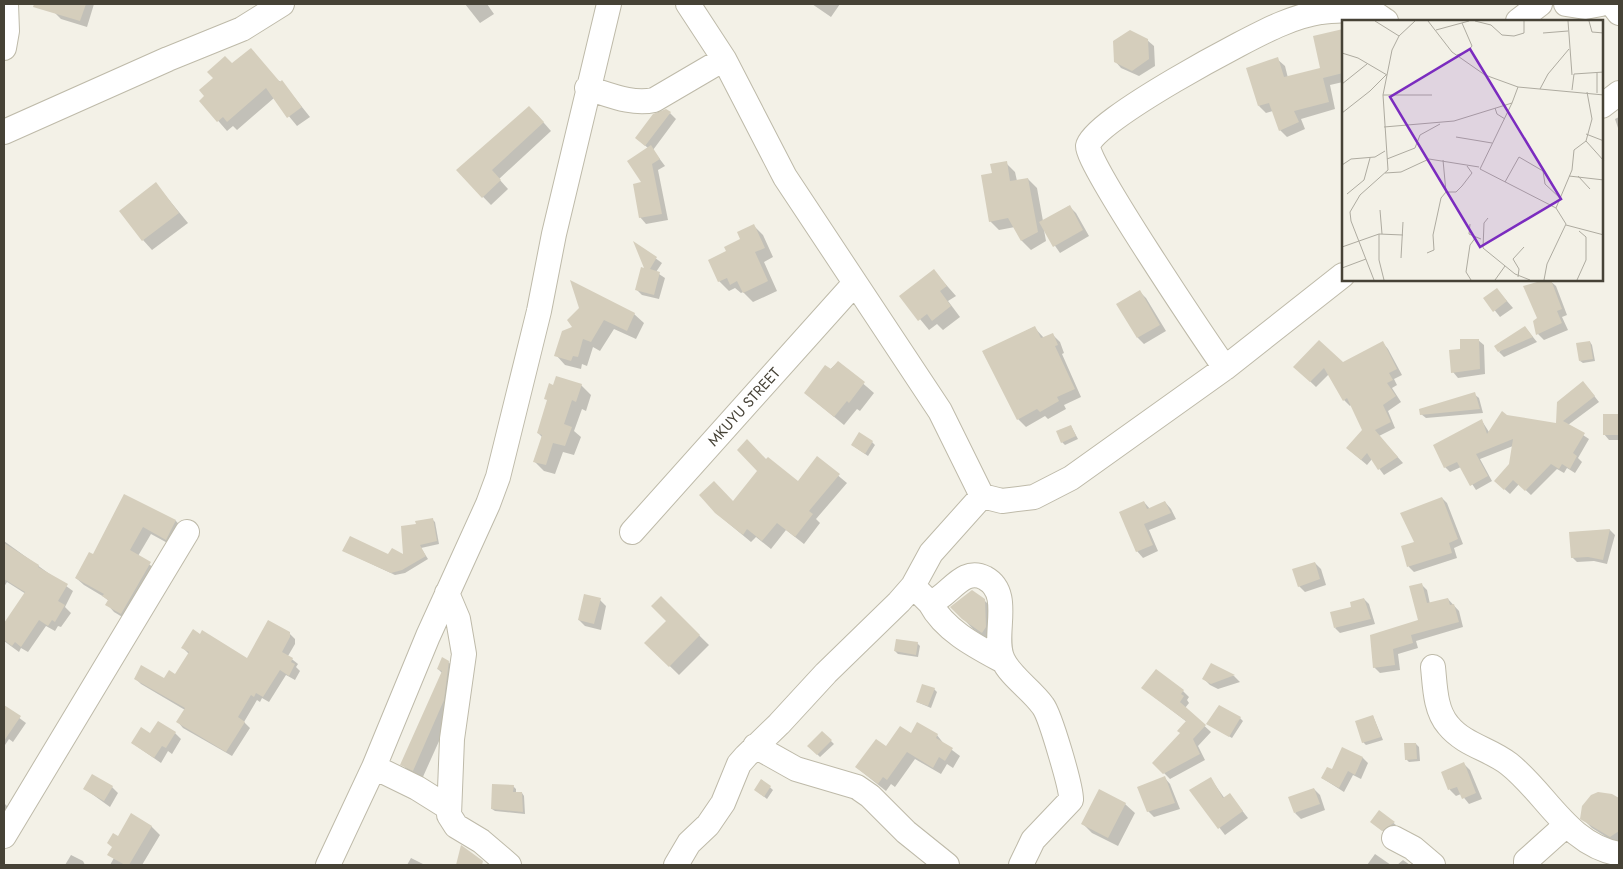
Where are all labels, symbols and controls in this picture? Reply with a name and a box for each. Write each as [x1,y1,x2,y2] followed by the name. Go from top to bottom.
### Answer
[1342,20,1603,281] inset map
[703,363,785,451] street label: MKUYU STREET

